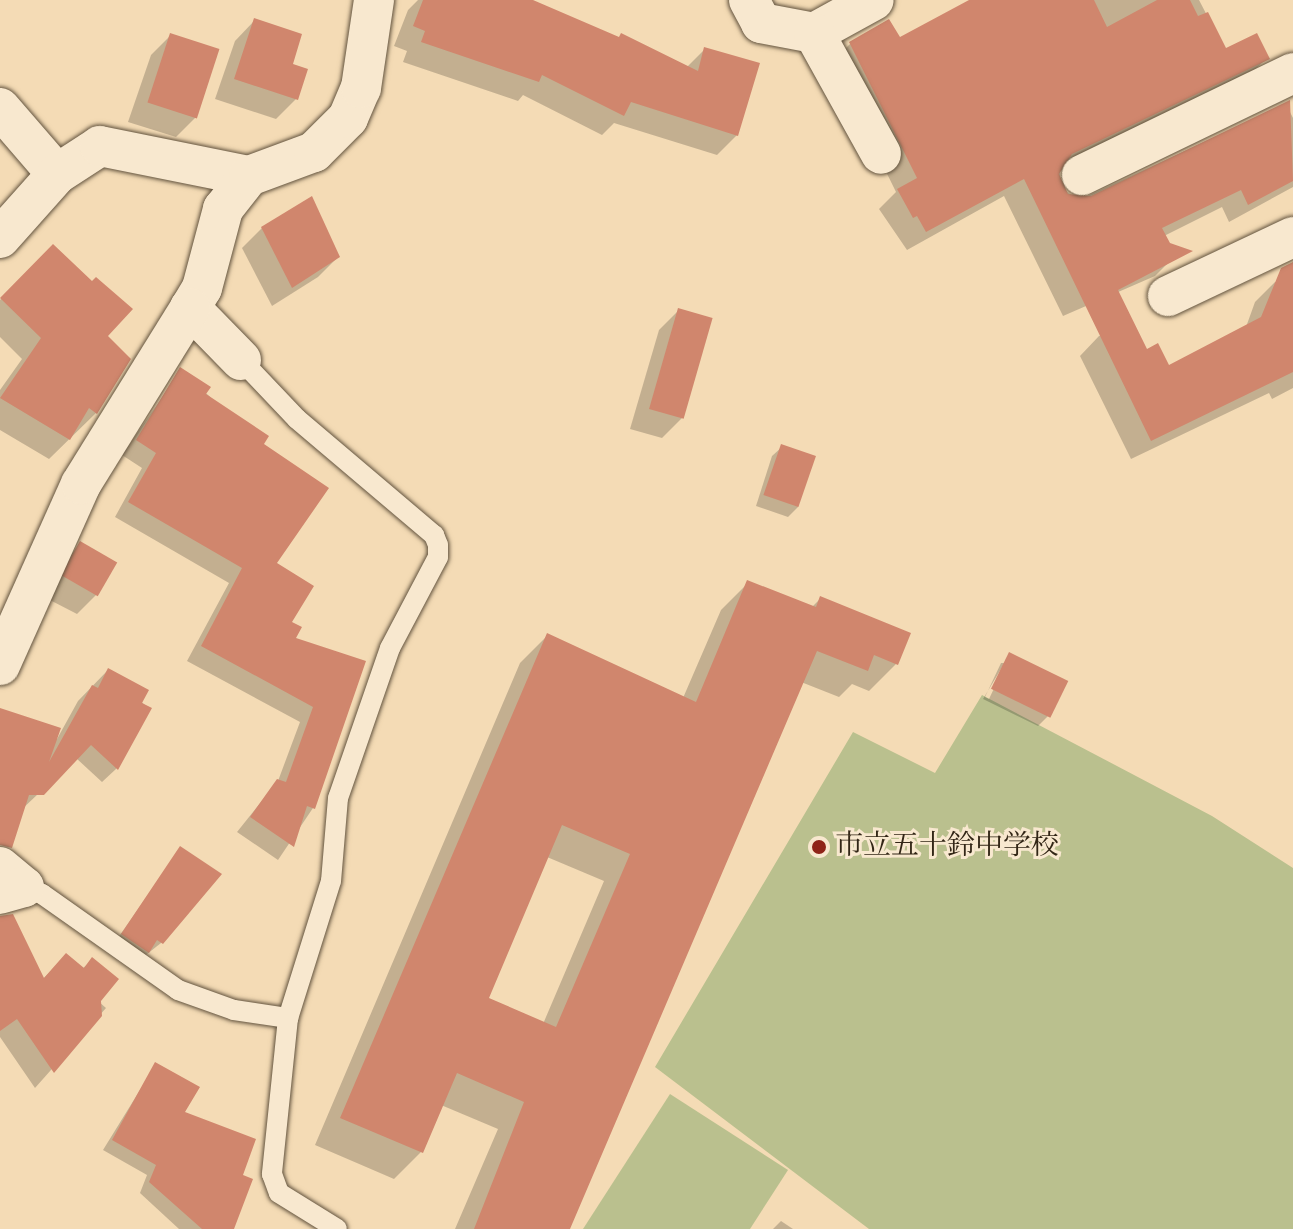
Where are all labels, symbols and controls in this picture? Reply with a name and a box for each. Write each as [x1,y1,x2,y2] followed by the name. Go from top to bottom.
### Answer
[835,830,1059,864] place label: 市立五十鈴中学校
[810,838,828,856] marker: 市立五十鈴中学校

